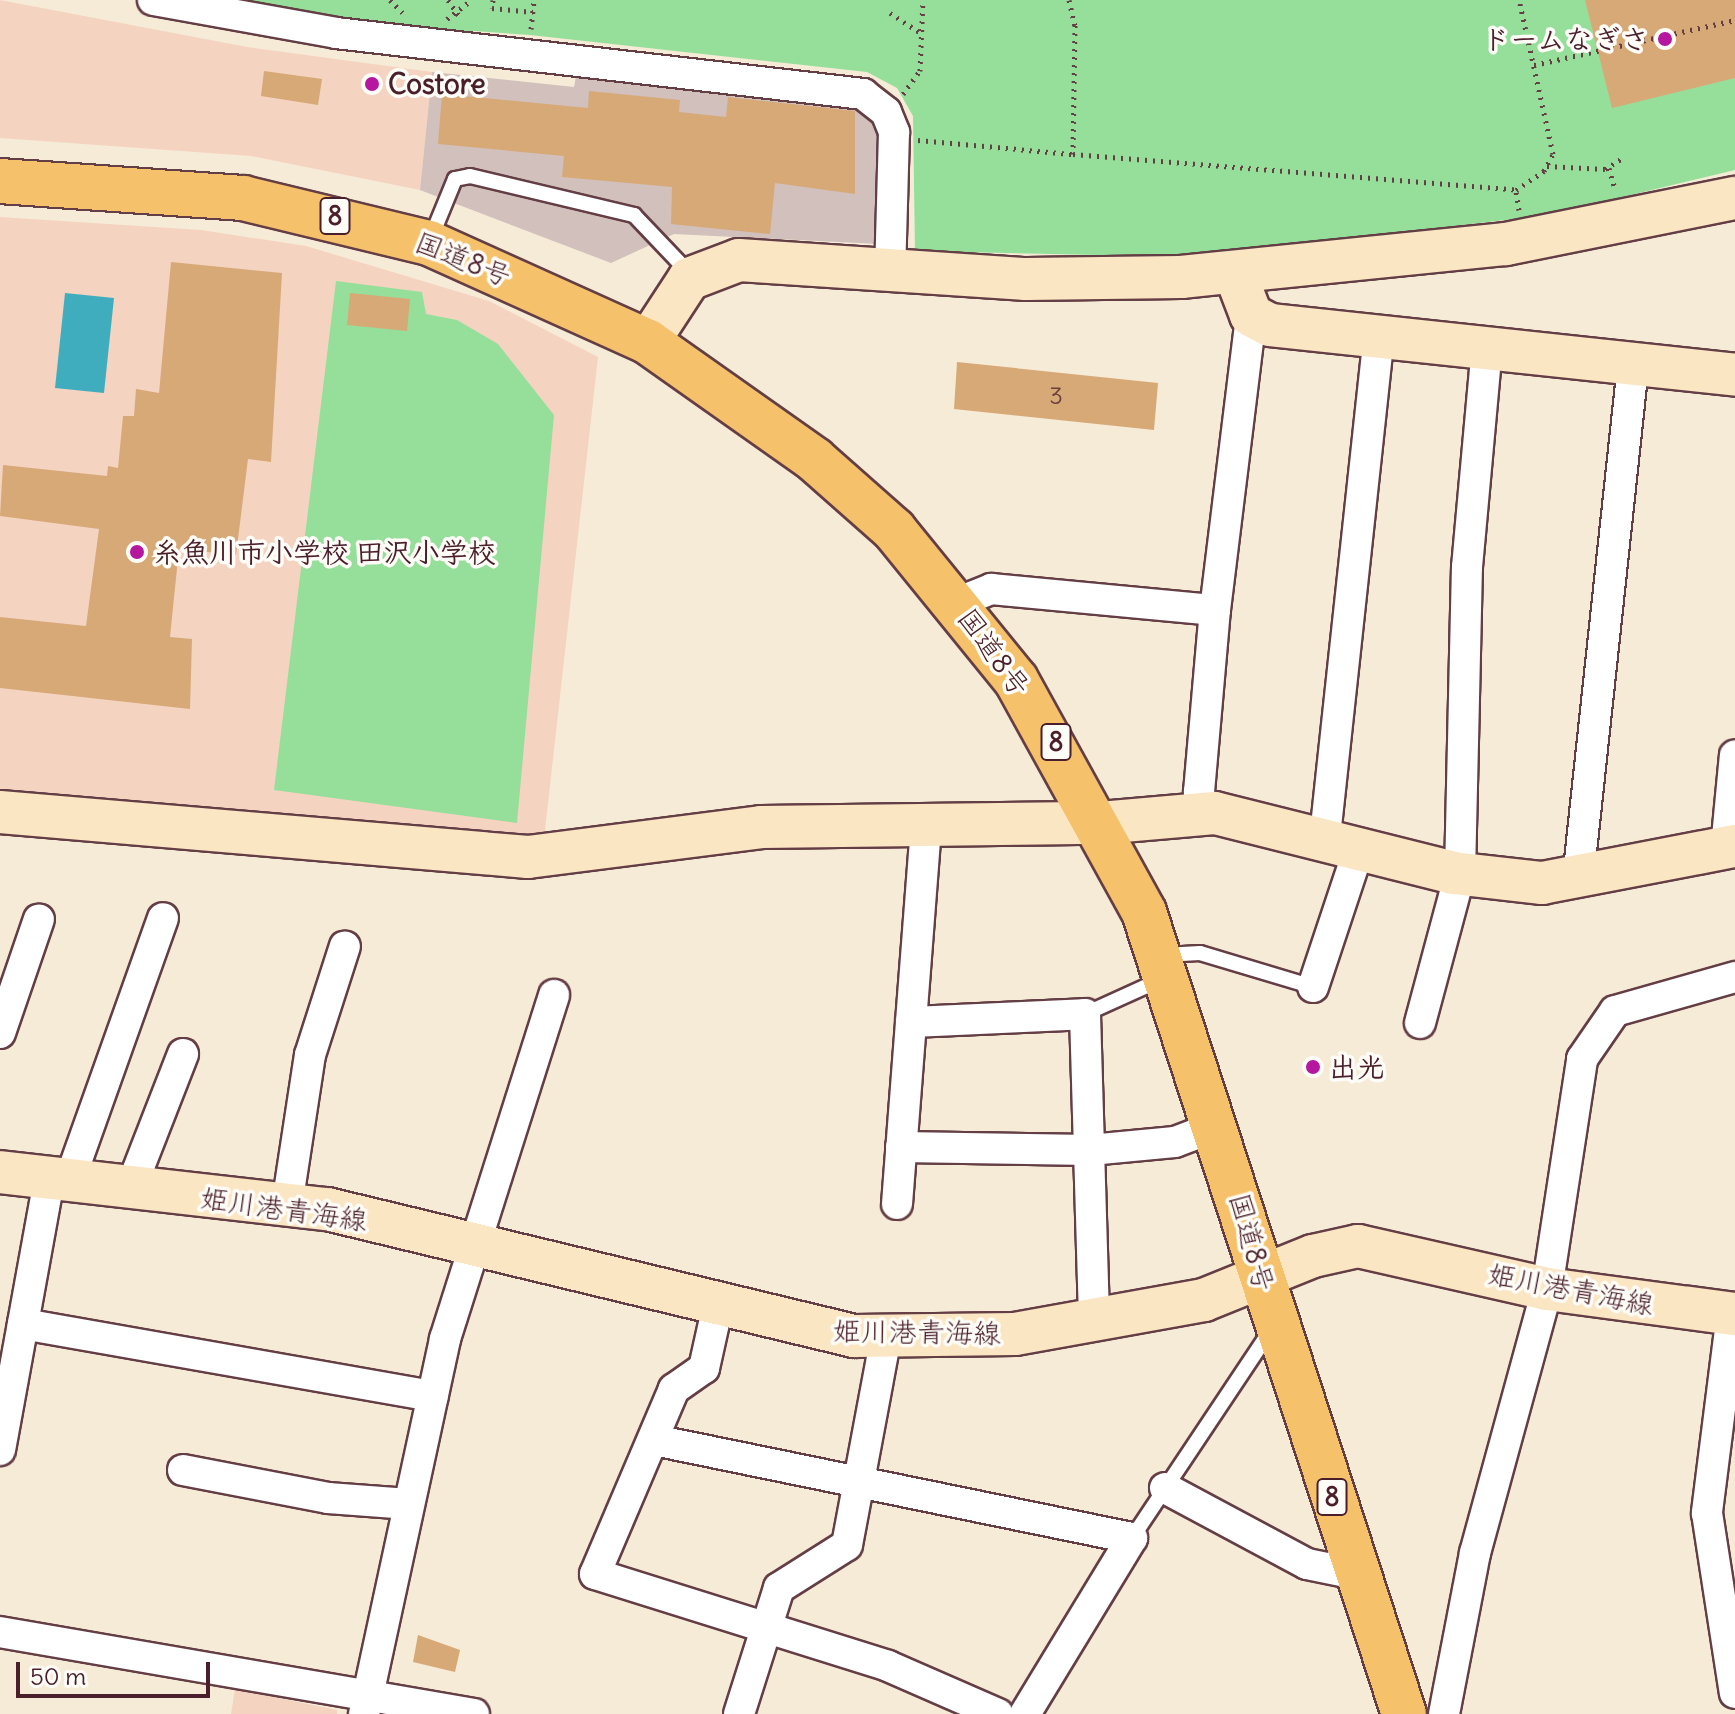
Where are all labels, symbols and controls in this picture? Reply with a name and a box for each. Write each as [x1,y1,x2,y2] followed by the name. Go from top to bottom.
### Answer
[1481,22,1649,56] place label: ドームなぎさ
[1656,30,1674,48] marker: ドームなぎさ
[388,67,485,101] place label: Costore
[363,75,381,93] marker: Costore
[319,194,351,238] road number: 8
[410,225,516,293] street label: 国道8号
[1049,382,1063,410] house number: 3
[153,535,496,569] place label: 糸魚川市小学校 田沢小学校
[128,543,146,561] marker: 糸魚川市小学校 田沢小学校
[951,602,1037,702] street label: 国道8号
[1040,720,1072,764] road number: 8
[1329,1050,1385,1084] place label: 出光
[1304,1058,1322,1076] marker: 出光
[198,1181,370,1237] street label: 姫川港青海線
[1223,1189,1281,1295] street label: 国道8号
[1485,1256,1657,1322] street label: 姫川港青海線
[833,1314,1001,1350] street label: 姫川港青海線
[1316,1475,1348,1519] road number: 8
[20,1646,214,1696] scale bar
[30,1661,86,1691] text: 50 m

